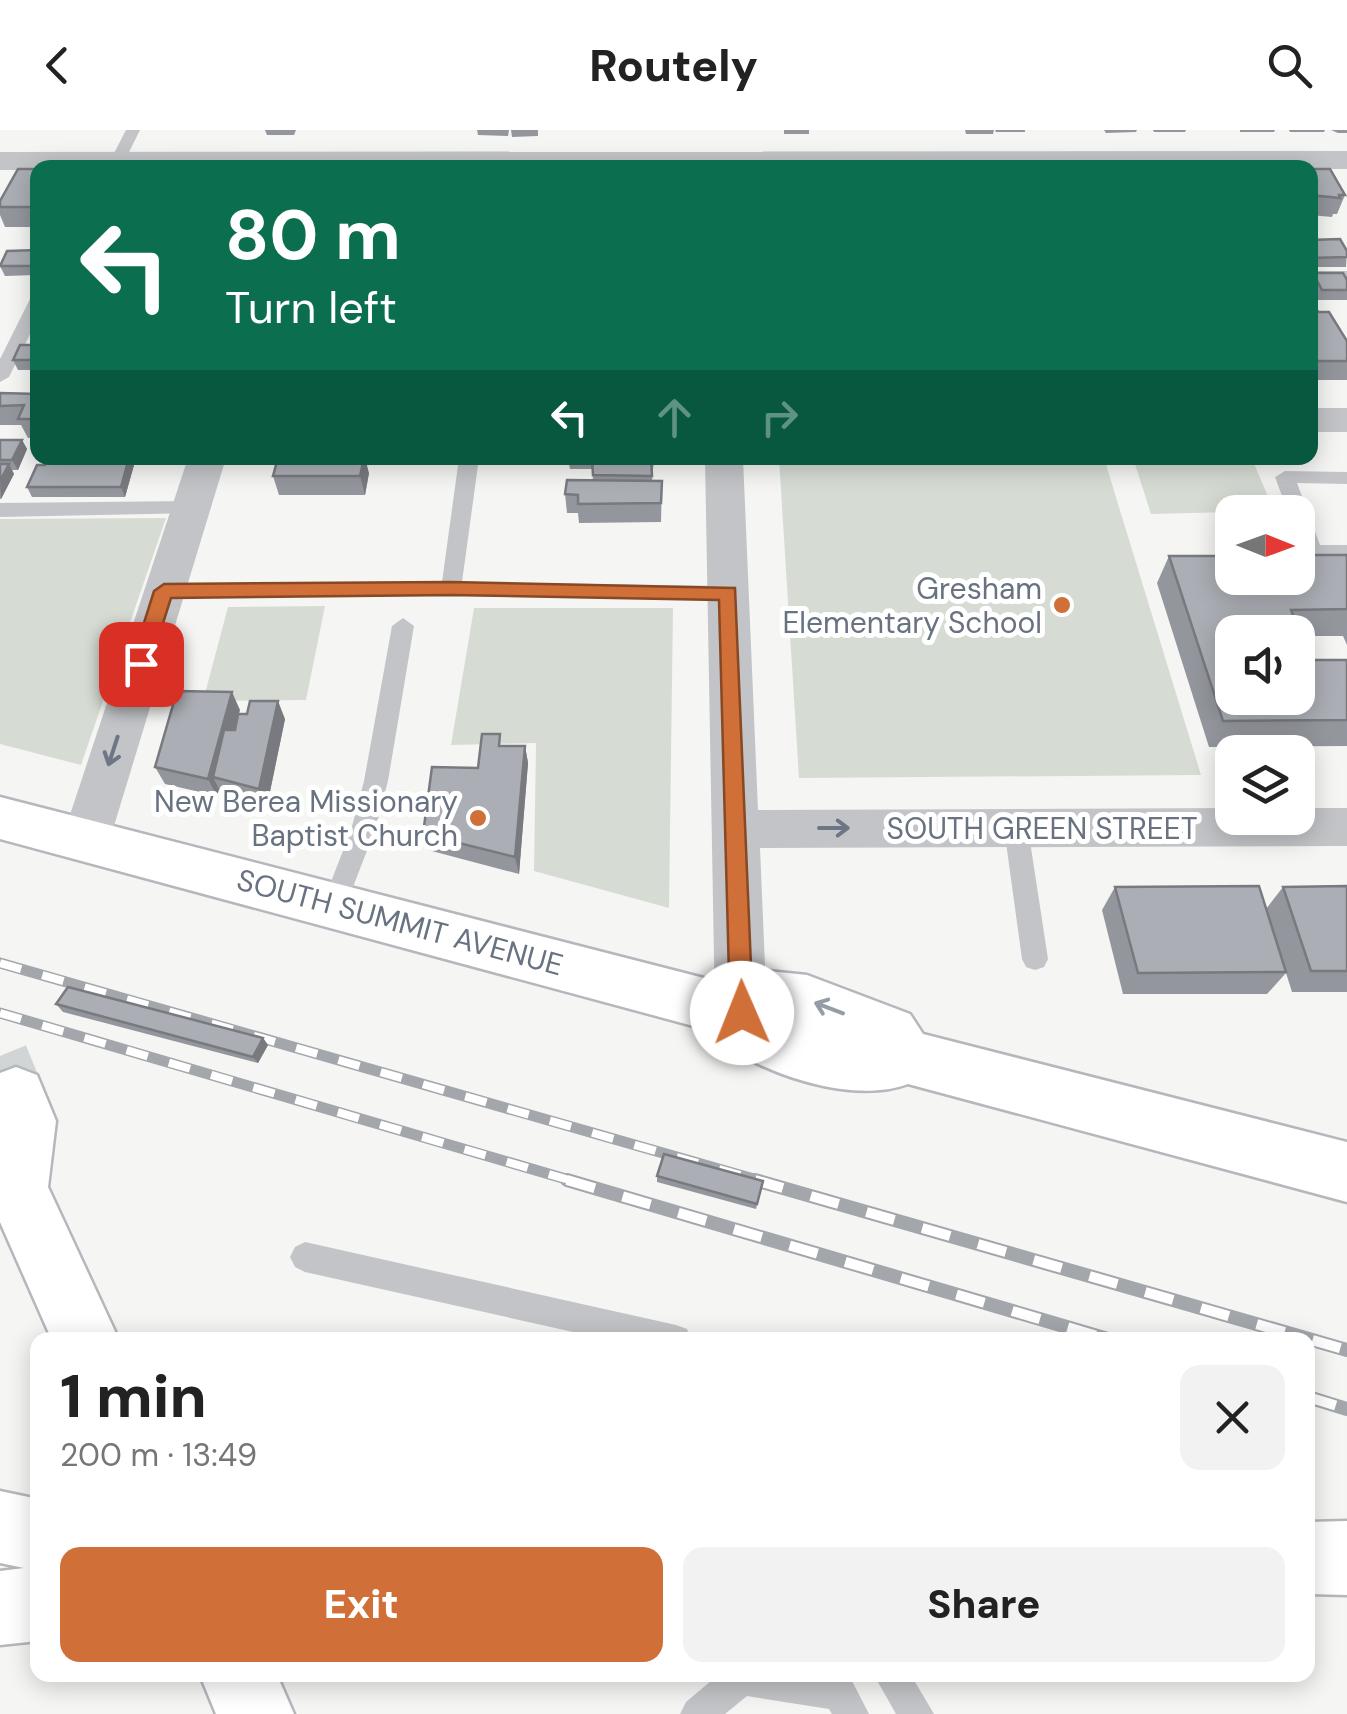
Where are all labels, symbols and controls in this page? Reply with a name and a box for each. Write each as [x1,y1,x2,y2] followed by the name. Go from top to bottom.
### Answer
[589,36,758,95] text: Routely
[30,38,85,93] icon: back
[1262,38,1317,93] icon: search
[225,190,401,281] text: 80 m
[60,200,190,330] icon: left
[225,278,397,337] text: Turn left
[542,390,597,445] icon: left
[647,390,702,445] icon: ahead
[752,390,807,445] icon: right
[1215,495,1315,595] north arrow
[1215,495,1315,835] map controls
[782,569,1042,642] place label: Gresham Elementary School
[1051,594,1073,616] marker: Gresham Elementary School
[1215,615,1315,715] button: sound
[99,622,184,707] pin
[114,637,169,692] icon: arrive
[103,734,121,766] one-way arrow
[1215,735,1315,835] button: layers
[154,782,458,855] place label: New Berea Missionary Baptist Church
[467,807,489,829] marker: New Berea Missionary Baptist Church
[887,809,1197,848] street label: SOUTH GREEN STREET
[816,818,849,838] one-way arrow
[233,860,567,984] street label: SOUTH SUMMIT AVENUE
[690,961,794,1065] position arrow
[814,998,845,1016] one-way arrow
[60,1357,207,1436] text: 1 min
[1180,1365,1285,1470] button: close
[60,1434,257,1476] text: 200 m · 13:49
[60,1547,663,1662] button: Exit
[683,1547,1285,1662] button: Share

